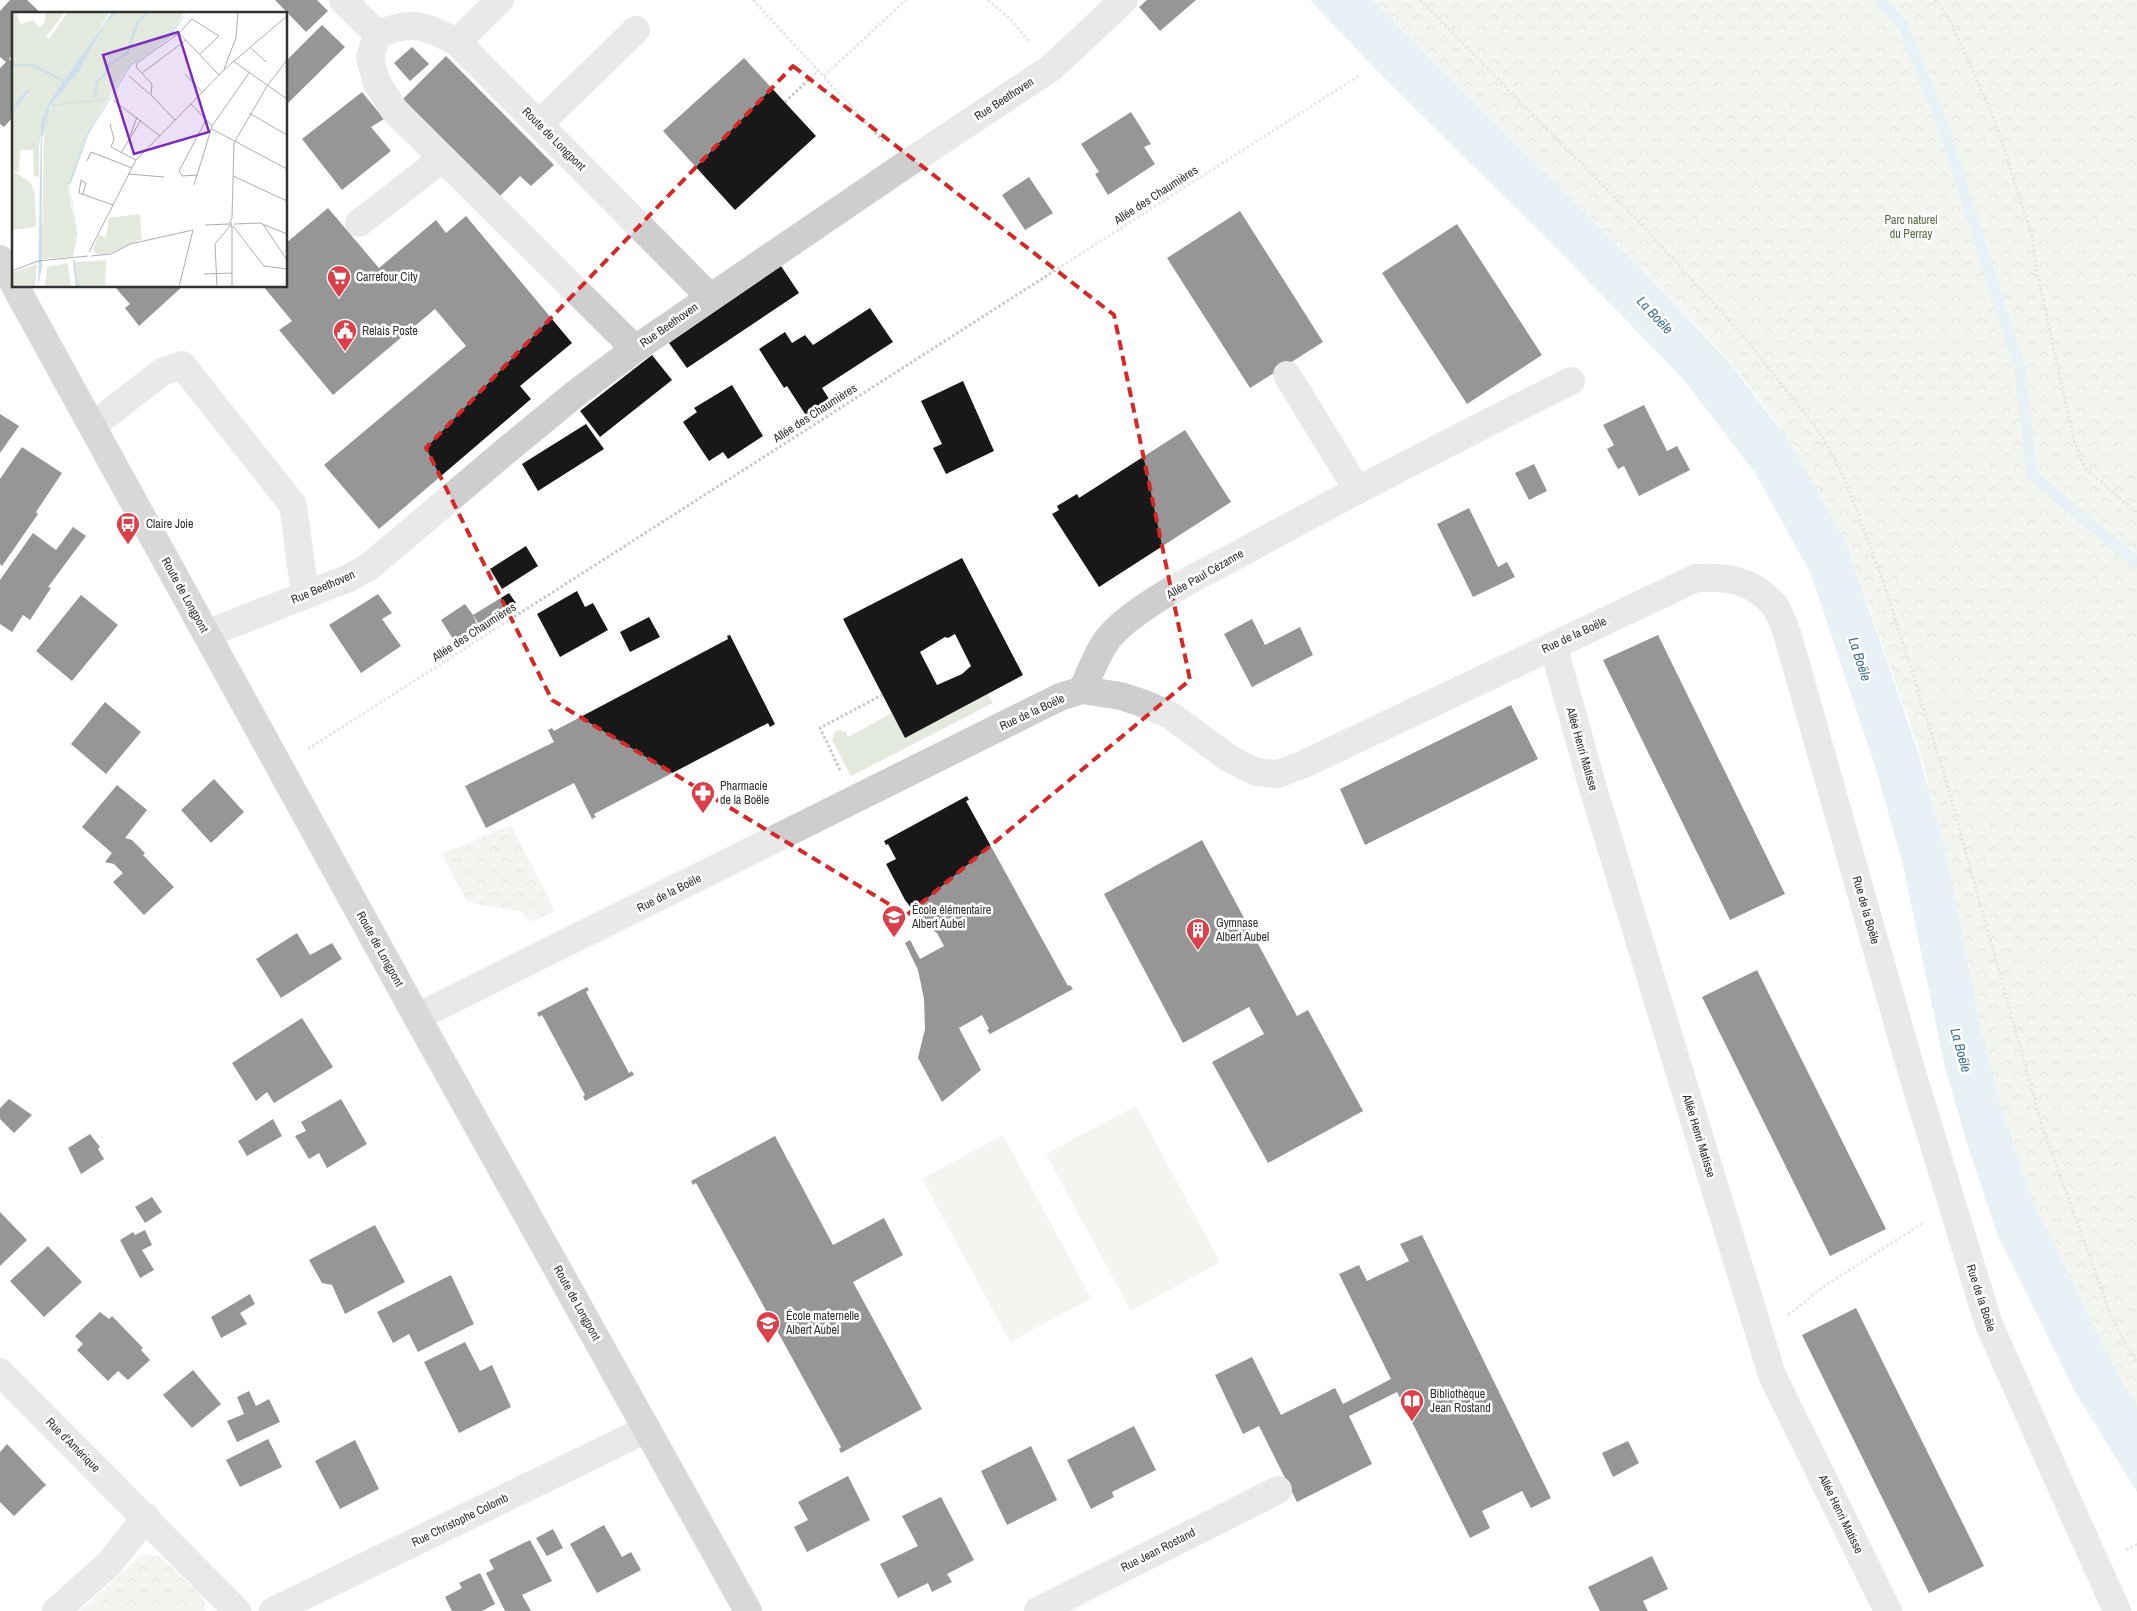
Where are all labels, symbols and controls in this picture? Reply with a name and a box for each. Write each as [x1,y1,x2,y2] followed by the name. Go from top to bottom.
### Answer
[12,12,288,288] inset map
[971,74,1037,124] street label: Rue Beethoven
[519,104,589,174] street label: Route de Longpont
[1110,162,1201,229] street label: Allée des Chaumières
[1884,212,1938,242] park label: Parc naturel du Perray
[326,264,352,298] supermarket icon: Carrefour City
[356,269,418,285] place label: Carrefour City
[1633,292,1677,338] water label: La Boële
[637,299,701,351] street label: Rue Beethoven
[332,318,358,352] public building icon: Relais Poste
[362,323,418,339] place label: Relais Poste
[769,380,860,447] street label: Allée des Chaumières
[115,511,141,545] bus stop icon: Claire Joie
[146,516,194,532] place label: Claire Joie
[1163,545,1246,603] street label: Allée Paul Cézanne
[158,555,212,636] street label: Route de Longpont
[289,566,357,608] street label: Rue Beethoven
[428,599,519,666] street label: Allée des Chaumières
[1539,613,1609,657] street label: Rue de la Boële
[1844,635,1876,683] water label: La Boële
[997,690,1067,734] street label: Rue de la Boële
[1562,705,1602,792] street label: Allée Henri Matisse
[720,778,769,808] place label: Pharmacie de la Boële
[690,780,716,814] pharmacy icon: Pharmacie de la Boële
[634,870,704,916] street label: Rue de la Boële
[1849,874,1883,946] street label: Rue de la Boële
[911,902,991,932] place label: École élémentaire Albert Aubel
[881,904,907,938] school or university icon: École élémentaire Albert Aubel
[353,909,407,990] street label: Route de Longpont
[1215,915,1269,945] place label: Gymnase Albert Aubel
[1185,917,1211,951] building icon: Gymnase Albert Aubel
[1946,1026,1976,1074] water label: La Boële
[1679,1092,1719,1179] street label: Allée Henri Matisse
[1963,1262,1999,1334] street label: Rue de la Boële
[550,1263,604,1344] street label: Route de Longpont
[785,1308,859,1338] place label: École maternelle Albert Aubel
[755,1310,781,1344] school or university icon: École maternelle Albert Aubel
[1430,1386,1491,1416] place label: Bibliothèque Jean Rostand
[1399,1388,1425,1422] library icon: Bibliothèque Jean Rostand
[42,1414,104,1476] street label: Rue d'Amérique
[1815,1471,1867,1556] street label: Allée Henri Matisse
[409,1490,511,1550] street label: Rue Christophe Colomb
[1118,1524,1198,1576] street label: Rue Jean Rostand

